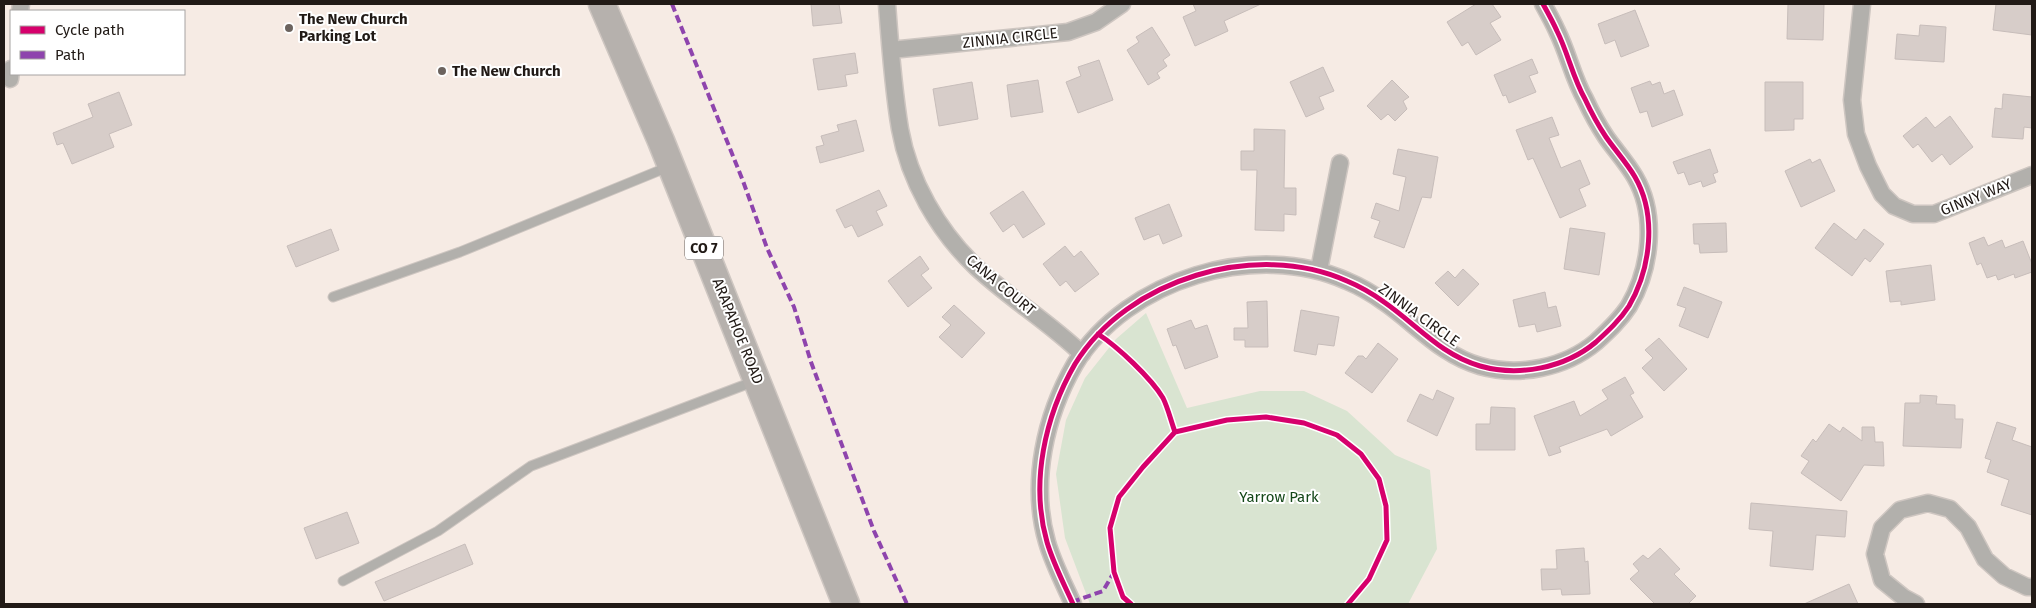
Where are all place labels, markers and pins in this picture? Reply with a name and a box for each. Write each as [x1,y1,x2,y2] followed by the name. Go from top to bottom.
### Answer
[299,10,408,45] place label: The New Church Parking Lot
[283,22,295,34] marker: The New Church Parking Lot
[452,62,561,80] place label: The New Church
[436,65,448,77] marker: The New Church

